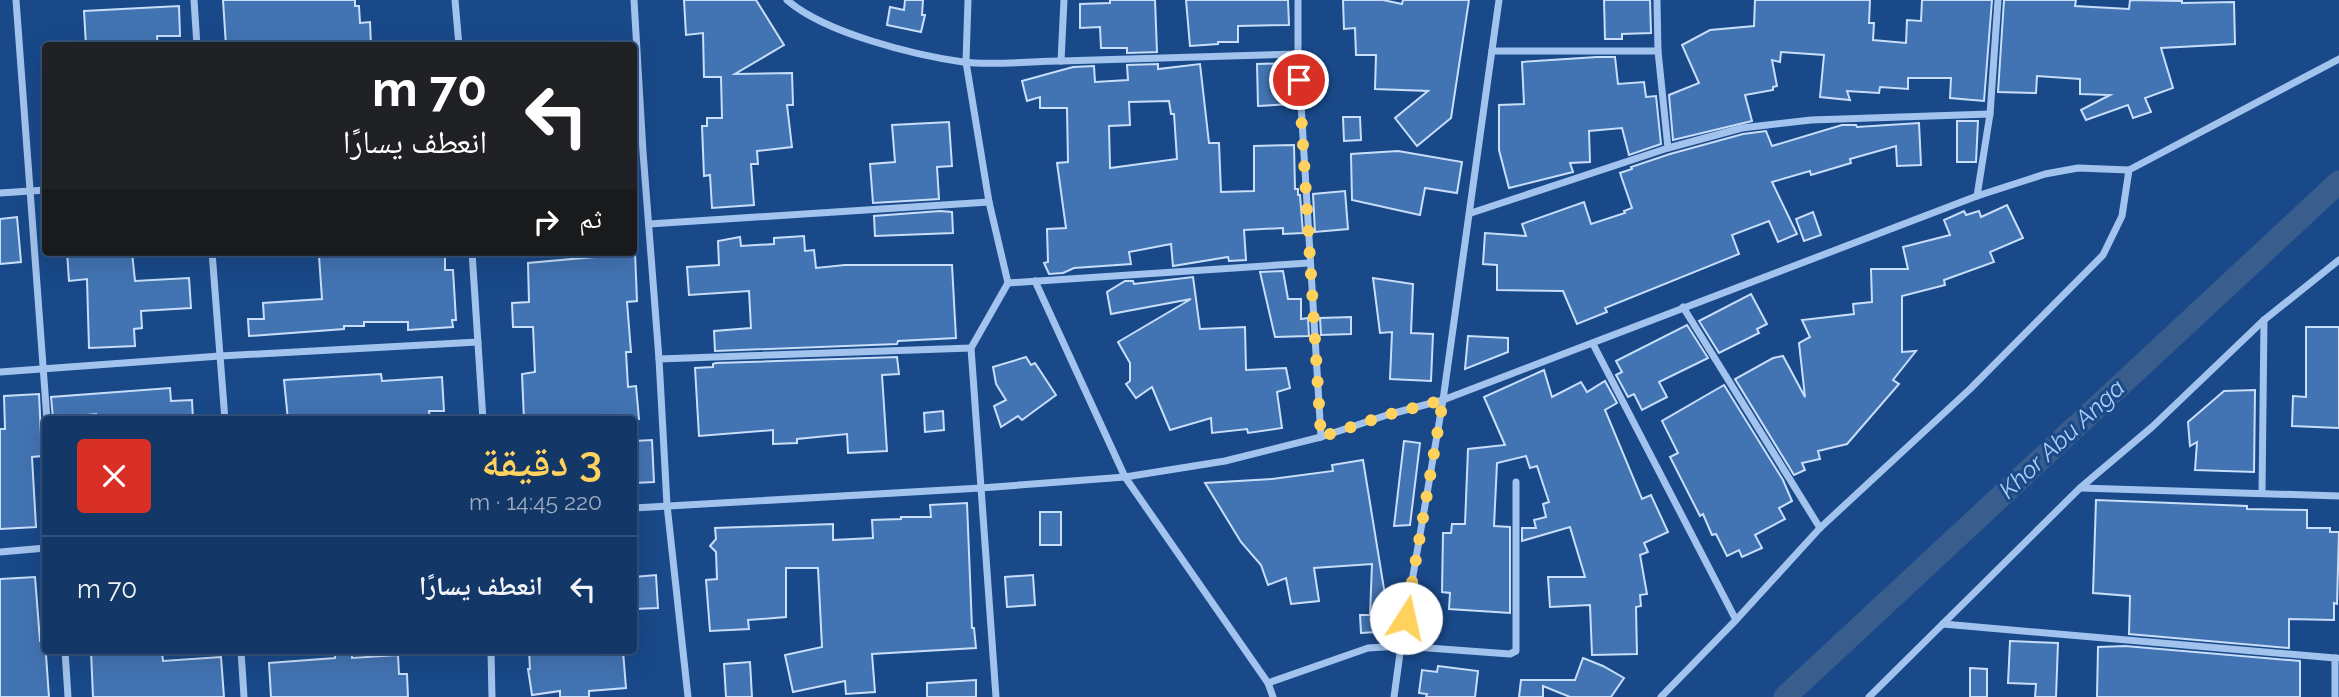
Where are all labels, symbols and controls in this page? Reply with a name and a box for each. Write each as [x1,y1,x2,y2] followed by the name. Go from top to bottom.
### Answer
[1269,50,1329,110] pin
[372,60,487,117] text: 70 m
[1280,61,1318,99] icon: arrive
[511,70,602,161] icon: left
[343,123,487,160] text: انعطف يسارًا
[527,203,565,241] icon: right
[579,204,602,234] text: ثم
[1993,373,2131,504] water label: Khor Abu Anga
[481,437,602,486] text: 3 دقيقة
[77,439,151,513] button: close
[469,488,602,515] text: 220 m · 14:45
[564,570,602,608] icon: left
[419,571,543,601] text: انعطف يسارًا
[77,574,137,604] text: 70 m
[1369,581,1443,655] position arrow

